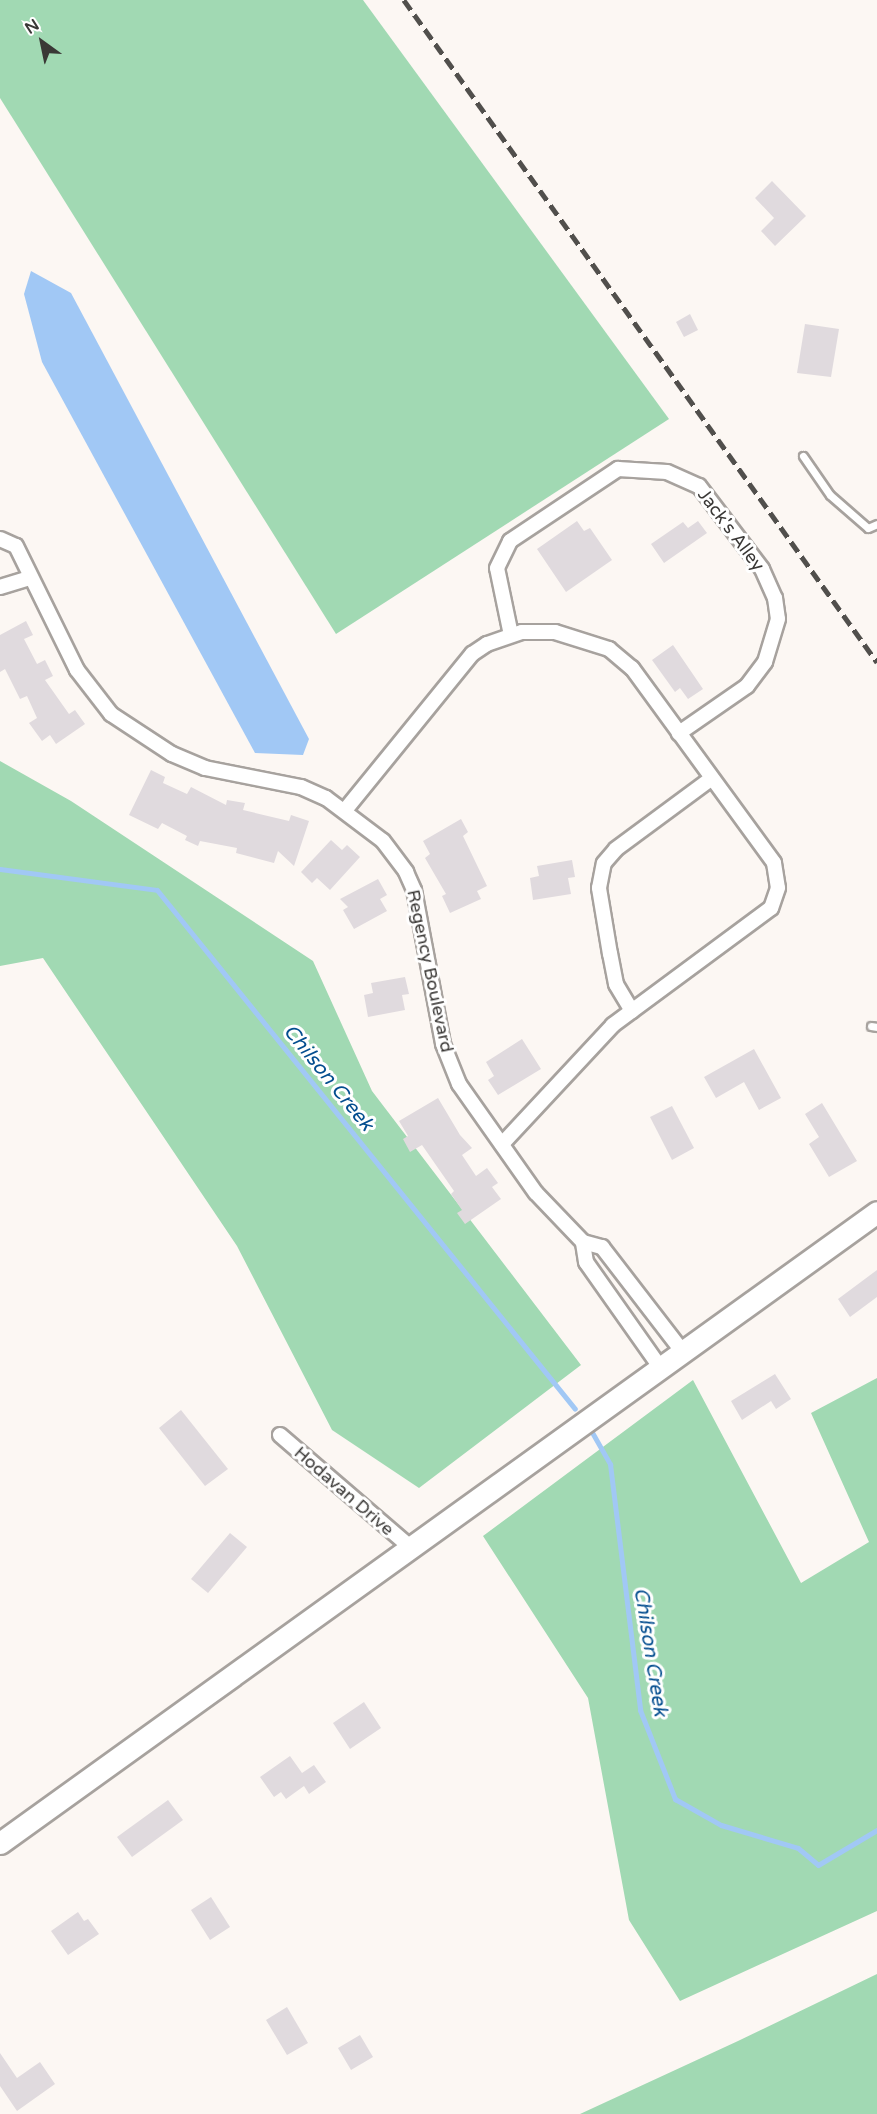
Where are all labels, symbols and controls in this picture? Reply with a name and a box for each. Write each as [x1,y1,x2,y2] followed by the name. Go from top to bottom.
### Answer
[12,12,72,72] north arrow
[21,15,43,39] text: N
[693,485,769,575] street label: Jack's Alley
[402,888,458,1054] street label: Regency Boulevard
[278,1020,378,1136] water label: Chilson Creek
[290,1442,398,1540] street label: Hodavan Drive
[628,1586,672,1718] water label: Chilson Creek

